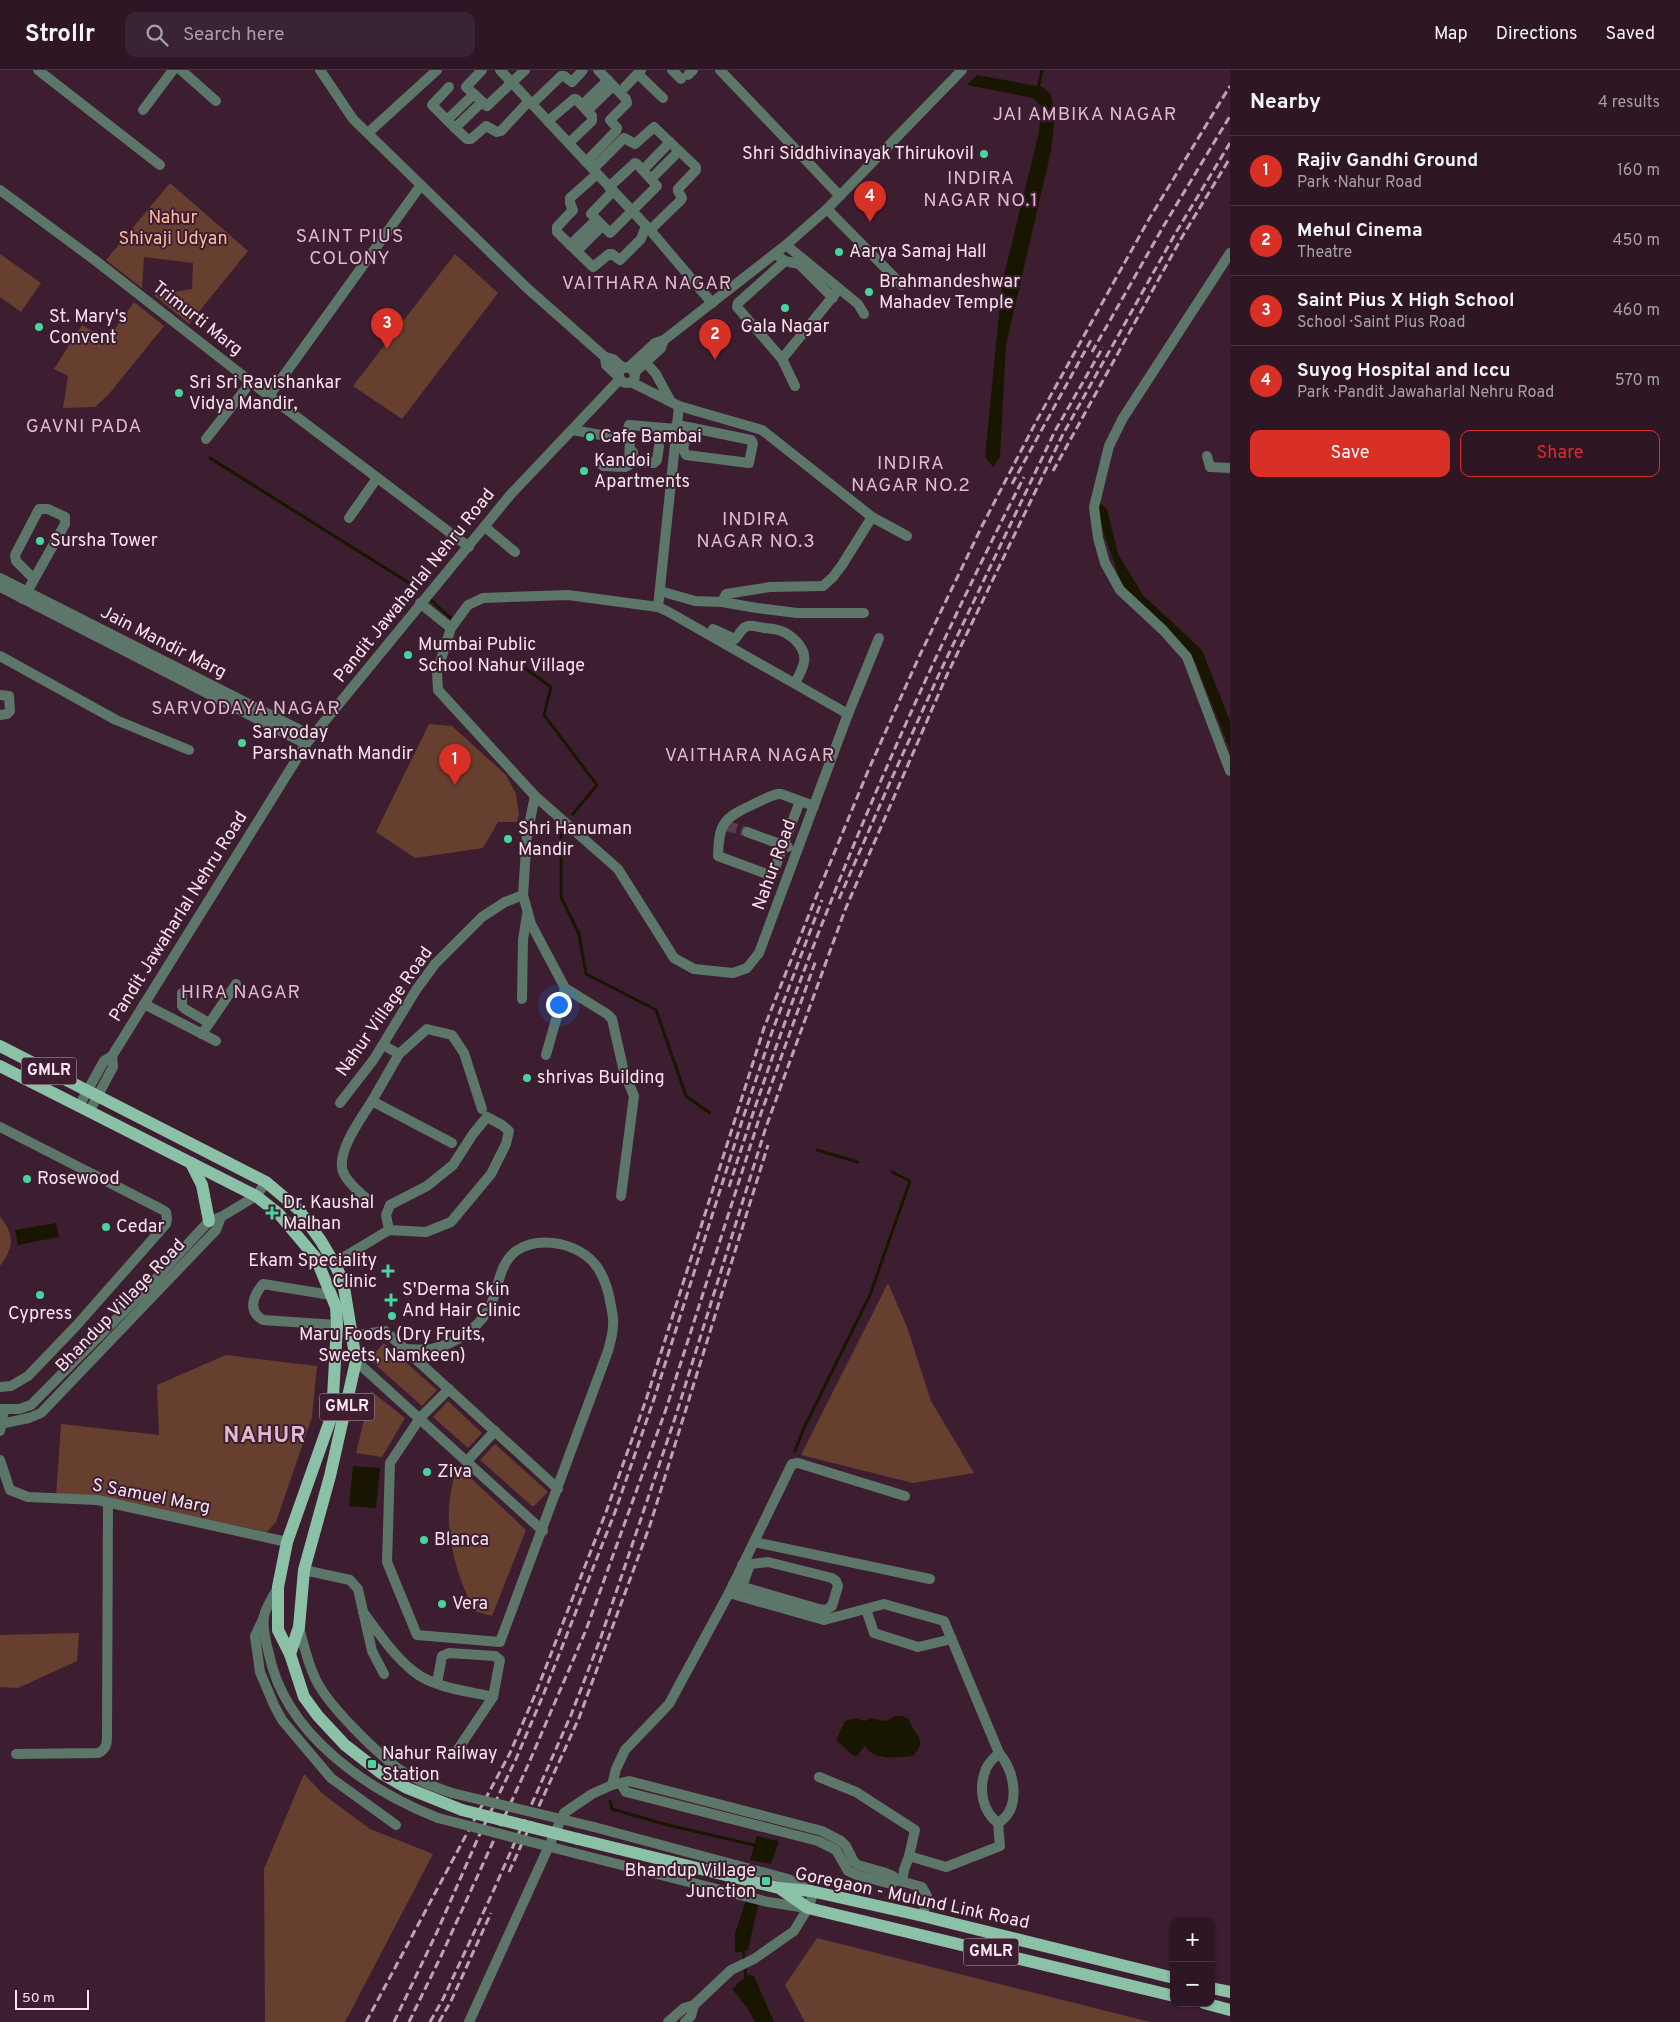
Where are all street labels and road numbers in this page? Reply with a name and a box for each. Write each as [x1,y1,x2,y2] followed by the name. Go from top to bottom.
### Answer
[147,276,247,362] street label: Trimurti Marg
[329,484,501,688] street label: Pandit Jawaharlal Nehru Road
[96,601,230,685] street label: Jain Mandir Marg
[105,808,253,1026] street label: Pandit Jawaharlal Nehru Road
[748,816,802,914] street label: Nahur Road
[332,942,438,1082] street label: Nahur Village Road
[22,1058,76,1084] road number: GMLR
[51,1234,191,1378] street label: Bhandup Village Road
[320,1394,374,1420] road number: GMLR
[90,1474,212,1520] street label: S Samuel Marg
[793,1863,1031,1935] street label: Goregaon - Mulund Link Road
[964,1938,1018,1965] road number: GMLR

